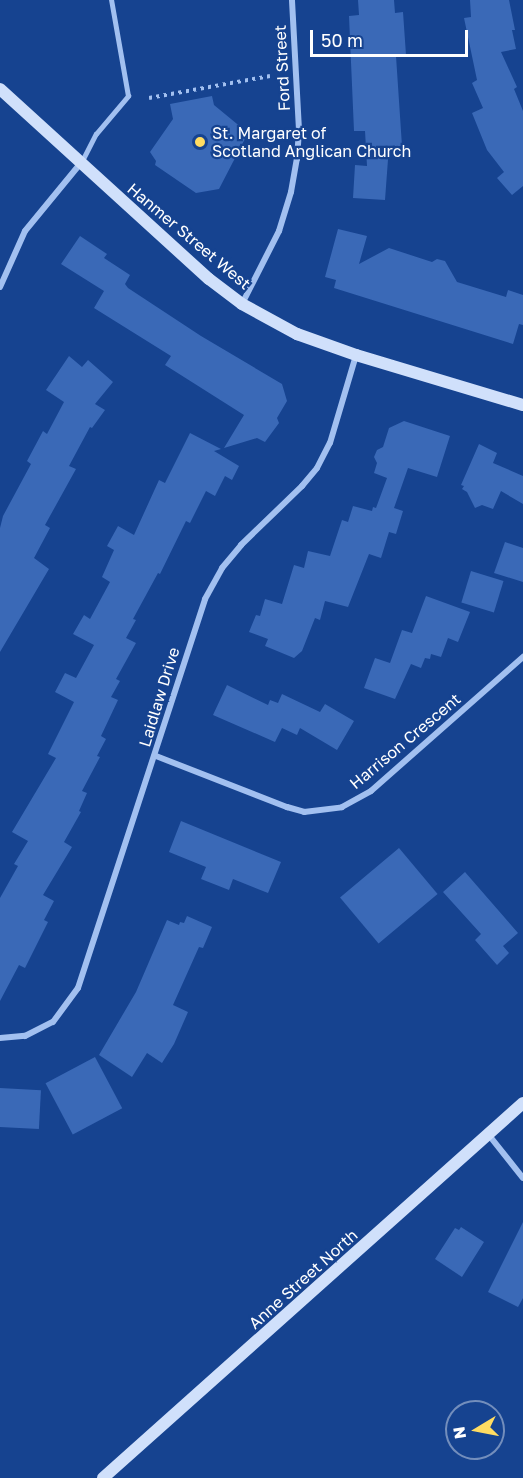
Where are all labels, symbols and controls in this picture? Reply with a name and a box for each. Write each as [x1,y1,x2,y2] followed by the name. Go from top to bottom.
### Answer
[313,18,470,56] scale bar
[270,24,294,112] street label: Ford Street
[321,29,363,51] text: 50 m
[212,123,411,161] place label: St. Margaret of Scotland Anglican Church
[193,135,207,149] marker: St. Margaret of Scotland Anglican Church
[123,179,255,293] street label: Hanmer Street West
[135,645,183,749] street label: Laidlaw Drive
[346,689,464,793] street label: Harrison Crescent
[245,1225,361,1333] street label: Anne Street North
[445,1400,505,1460] north arrow
[448,1425,470,1441] text: N

